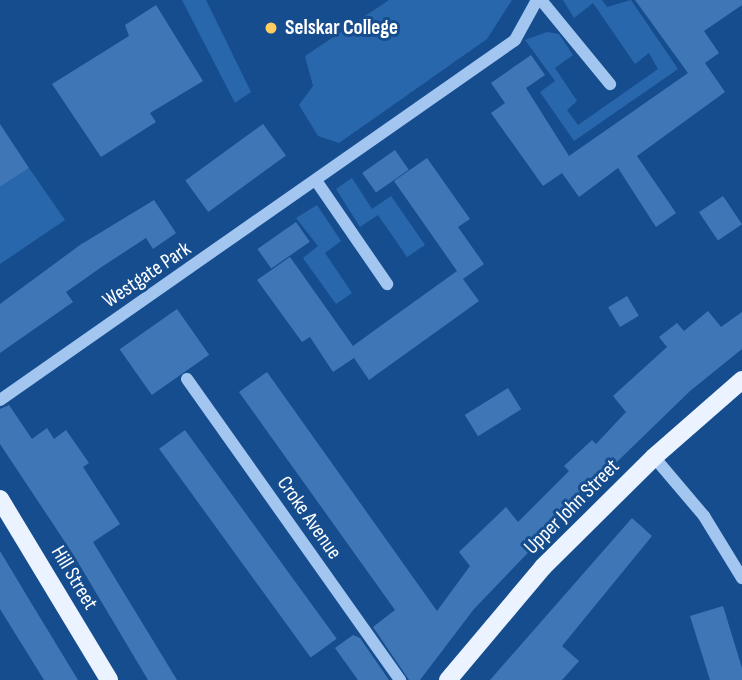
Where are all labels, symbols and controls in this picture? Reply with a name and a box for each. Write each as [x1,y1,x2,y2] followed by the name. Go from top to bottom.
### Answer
[285,15,398,41] place label: Selskar College
[263,20,279,36] marker: Selskar College
[98,236,196,314] street label: Westgate Park
[519,454,625,560] street label: Upper John Street
[271,472,347,564] street label: Croke Avenue
[45,541,103,615] street label: Hill Street

